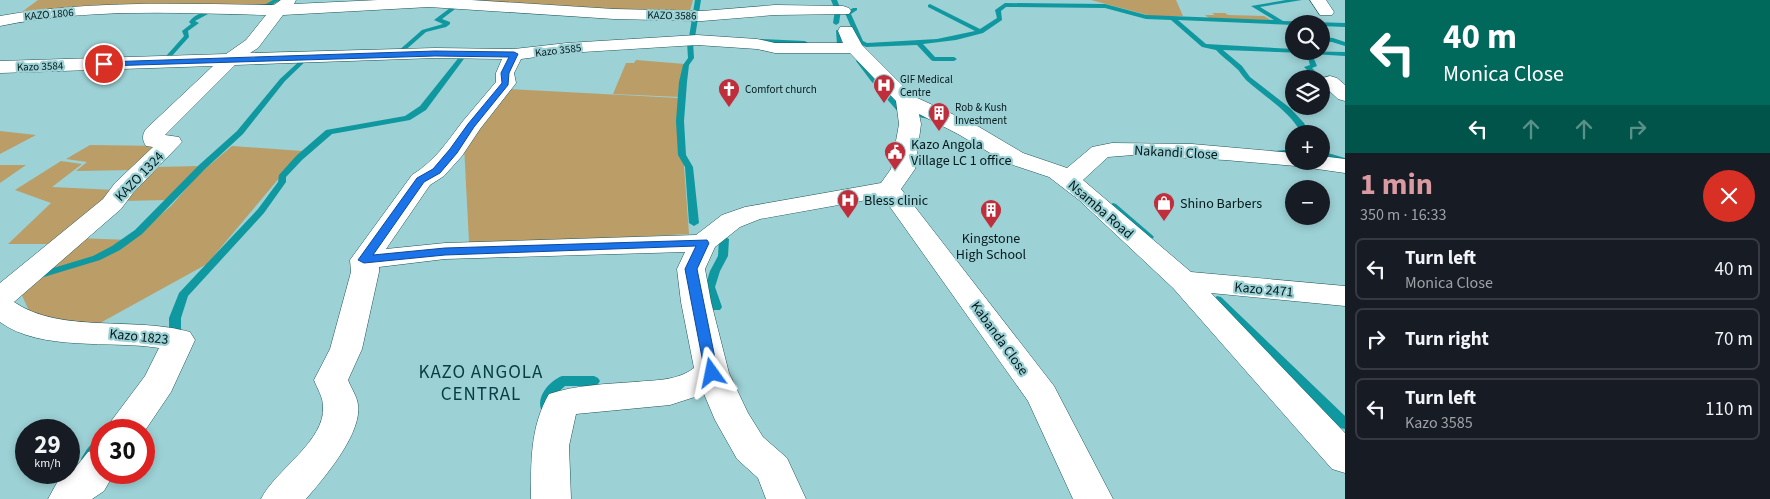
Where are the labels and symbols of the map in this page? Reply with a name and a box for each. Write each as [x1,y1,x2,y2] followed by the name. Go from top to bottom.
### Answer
[24,5,75,24] street label: KAZO 1806
[647,8,697,23] street label: KAZO 3586
[534,40,582,61] street label: Kazo 3585
[83,43,125,85] pin
[17,58,64,75] street label: Kazo 3584
[900,72,953,100] place label: GIF Medical Centre
[872,73,896,104] hospital icon: GIF Medical Centre
[717,77,741,108] church icon: Comfort church
[745,82,817,97] place label: Comfort church
[955,100,1007,128] place label: Rob & Kush Investment
[927,101,951,132] building icon: Rob & Kush Investment
[911,135,1012,171] place label: Kazo Angola Village LC 1 office
[883,140,907,171] public building icon: Kazo Angola Village LC 1 office
[1134,141,1218,165] street label: Nakandi Close
[111,147,169,206] street label: KAZO 1324
[1063,176,1137,244] street label: Nsamba Road
[836,188,860,219] hospital icon: Bless clinic
[864,191,929,211] place label: Bless clinic
[1152,191,1176,222] shop icon: Shino Barbers
[1180,194,1262,214] place label: Shino Barbers
[979,198,1003,229] building icon: Kingstone High School
[956,229,1027,265] place label: Kingstone High School
[1234,277,1294,303] street label: Kazo 2471
[966,298,1033,380] street label: Kabanda Close
[108,324,169,350] street label: Kazo 1823
[685,346,737,398] position arrow
[419,359,543,408] district label: KAZO ANGOLA CENTRAL
[90,419,155,484] speed limit sign: 30

